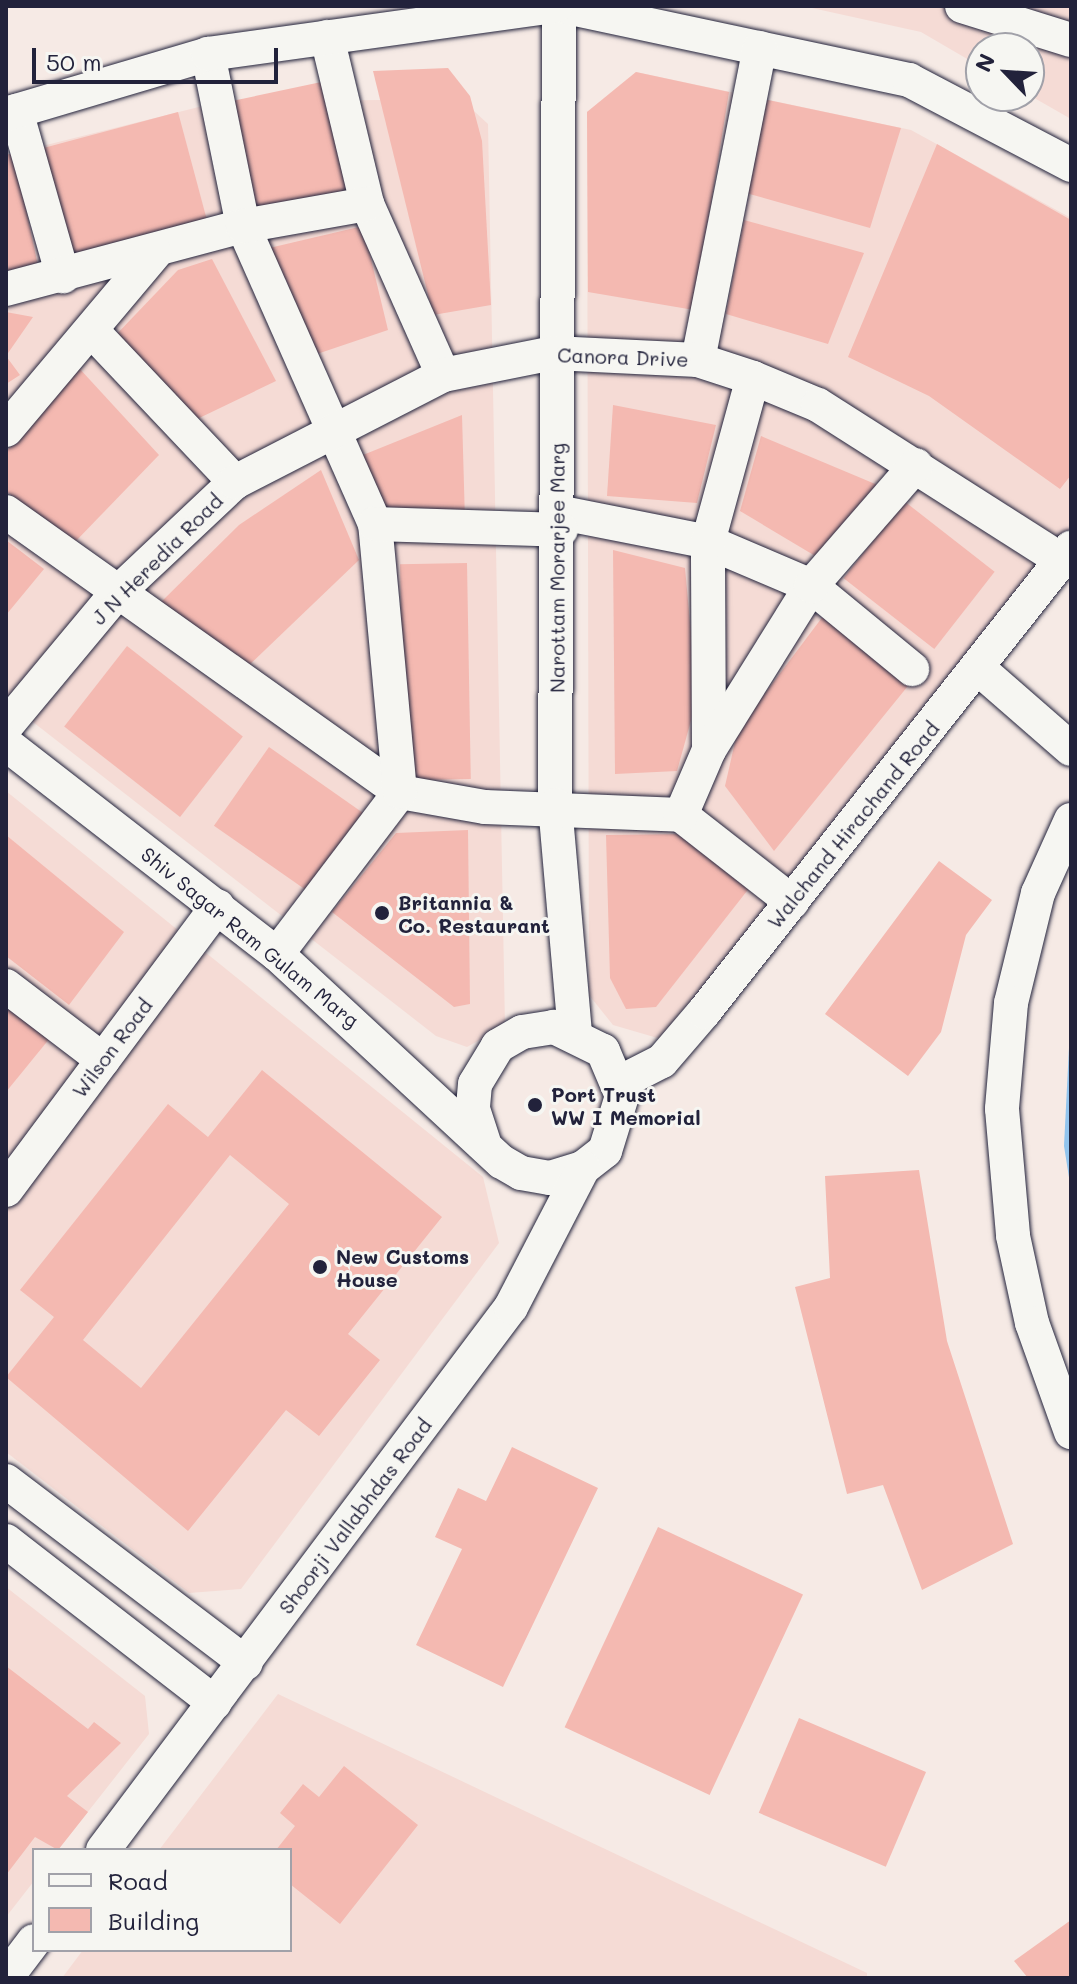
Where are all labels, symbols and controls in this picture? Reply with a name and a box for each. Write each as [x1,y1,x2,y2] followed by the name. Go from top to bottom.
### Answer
[36,32,282,82] scale bar
[965,32,1045,112] north arrow
[46,46,102,77] text: 50 m
[968,49,1001,76] text: N
[557,343,689,371] street label: Canora Drive
[545,443,569,693] street label: Narottam Morarjee Marg
[87,489,227,629] street label: J N Heredia Road
[762,717,944,933] street label: Walchand Hirachand Road
[136,842,364,1032] street label: Shiv Sagar Ram Gulam Marg
[398,890,550,937] place label: Britannia & Co. Restaurant
[373,904,391,922] marker: Britannia & Co. Restaurant
[67,994,157,1102] street label: Wilson Road
[551,1082,701,1129] place label: Port Trust WW I Memorial
[526,1096,544,1114] marker: Port Trust WW I Memorial
[336,1244,469,1291] place label: New Customs House
[311,1258,329,1276] marker: New Customs House
[274,1414,436,1618] street label: Shoorji Vallabhdas Road
[32,1848,292,1952] legend
[108,1865,168,1896] text: Road
[108,1905,199,1936] text: Building

